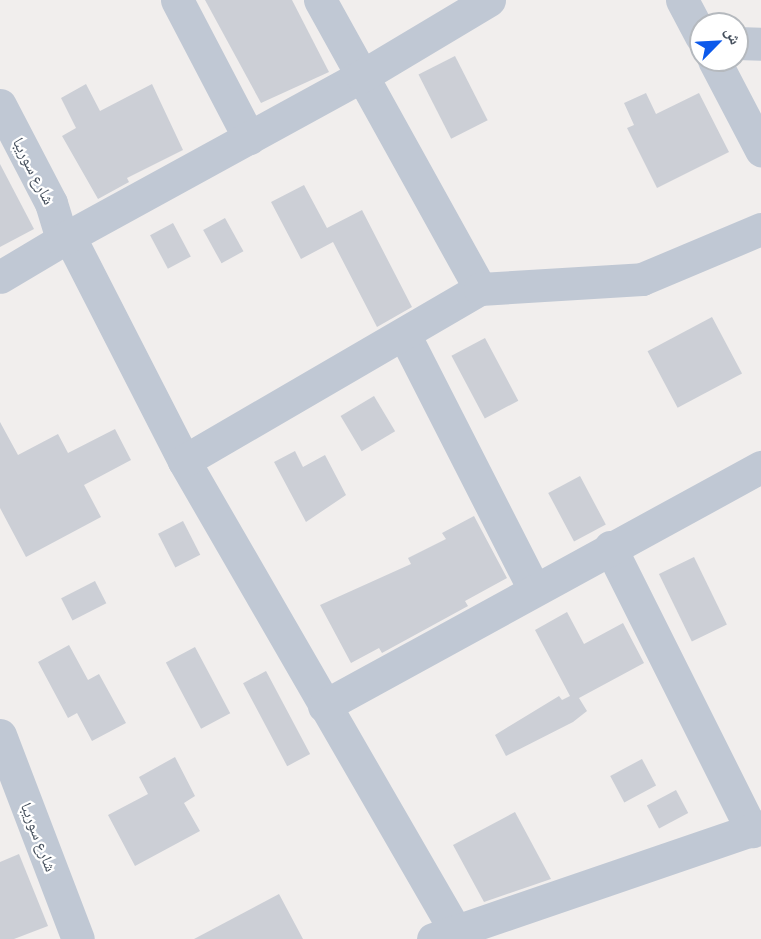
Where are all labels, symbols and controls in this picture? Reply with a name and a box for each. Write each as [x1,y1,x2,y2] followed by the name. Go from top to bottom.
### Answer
[689,12,749,72] north arrow
[720,23,747,48] text: ش
[9,134,59,208] street label: شارع سوريبا
[17,800,61,874] street label: شارع سوريبا

